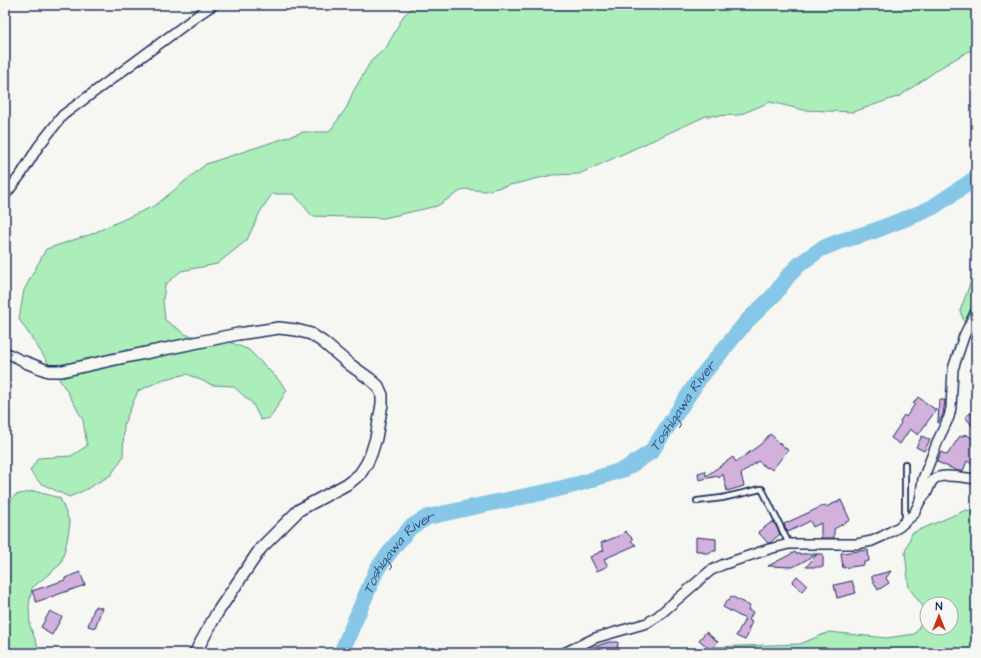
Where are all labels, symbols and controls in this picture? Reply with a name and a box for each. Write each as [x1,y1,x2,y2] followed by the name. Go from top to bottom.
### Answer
[645,356,722,456] water label: Toshigawa River
[358,507,437,597] water label: Toshigawa River
[919,596,959,636] north arrow
[936,599,943,614] text: N

